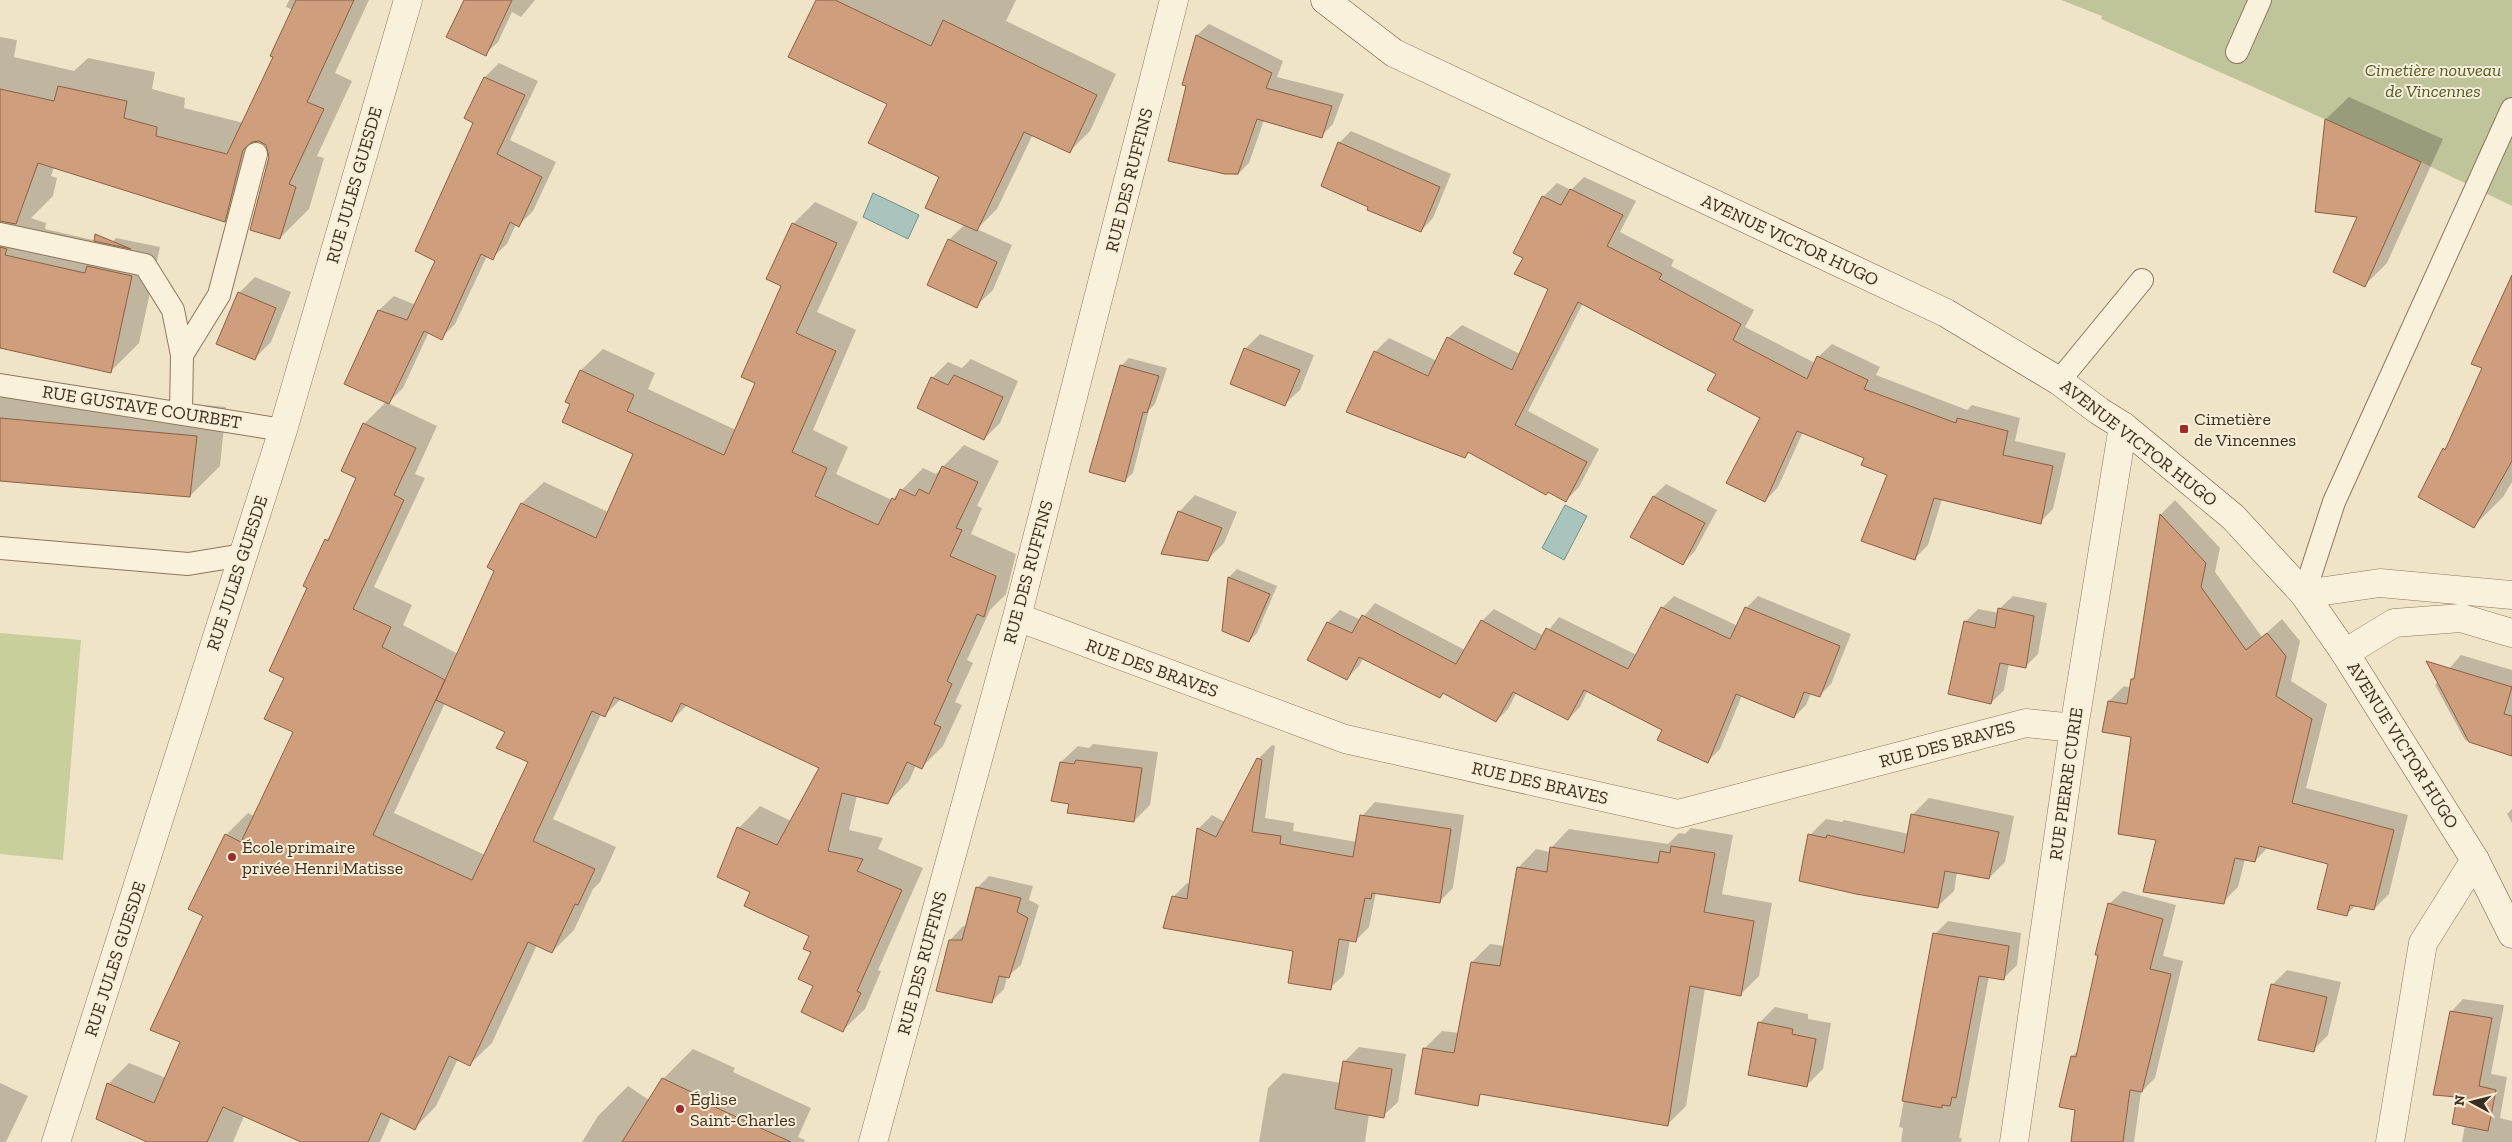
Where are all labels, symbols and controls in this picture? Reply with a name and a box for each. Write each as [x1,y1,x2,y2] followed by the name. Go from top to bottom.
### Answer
[2365,59,2501,102] park label: Cimetière nouveau de Vincennes
[321,104,387,266] street label: RUE JULES GUESDE
[1100,106,1158,254] street label: RUE DES RUFFINS
[1698,189,1882,291] street label: AVENUE VICTOR HUGO
[2056,375,2222,511] street label: AVENUE VICTOR HUGO
[41,380,243,434] street label: RUE GUSTAVE COURBET
[2194,408,2296,451] place label: Cimetière de Vincennes
[2178,423,2190,435] marker: Cimetière de Vincennes
[202,493,272,653] street label: RUE JULES GUESDE
[998,498,1058,646] street label: RUE DES RUFFINS
[1083,634,1221,702] street label: RUE DES BRAVES
[2343,657,2463,833] street label: AVENUE VICTOR HUGO
[2044,706,2088,862] street label: RUE PIERRE CURIE
[1877,715,2017,773] street label: RUE DES BRAVES
[1470,757,1610,809] street label: RUE DES BRAVES
[242,836,403,879] place label: École primaire privée Henri Matisse
[226,851,238,863] marker: École primaire privée Henri Matisse
[80,879,150,1039] street label: RUE JULES GUESDE
[892,889,952,1037] street label: RUE DES RUFFINS
[2447,1077,2497,1127] north arrow
[690,1088,796,1131] place label: Église Saint-Charles
[2451,1094,2469,1107] text: N
[674,1103,686,1115] marker: Église Saint-Charles

